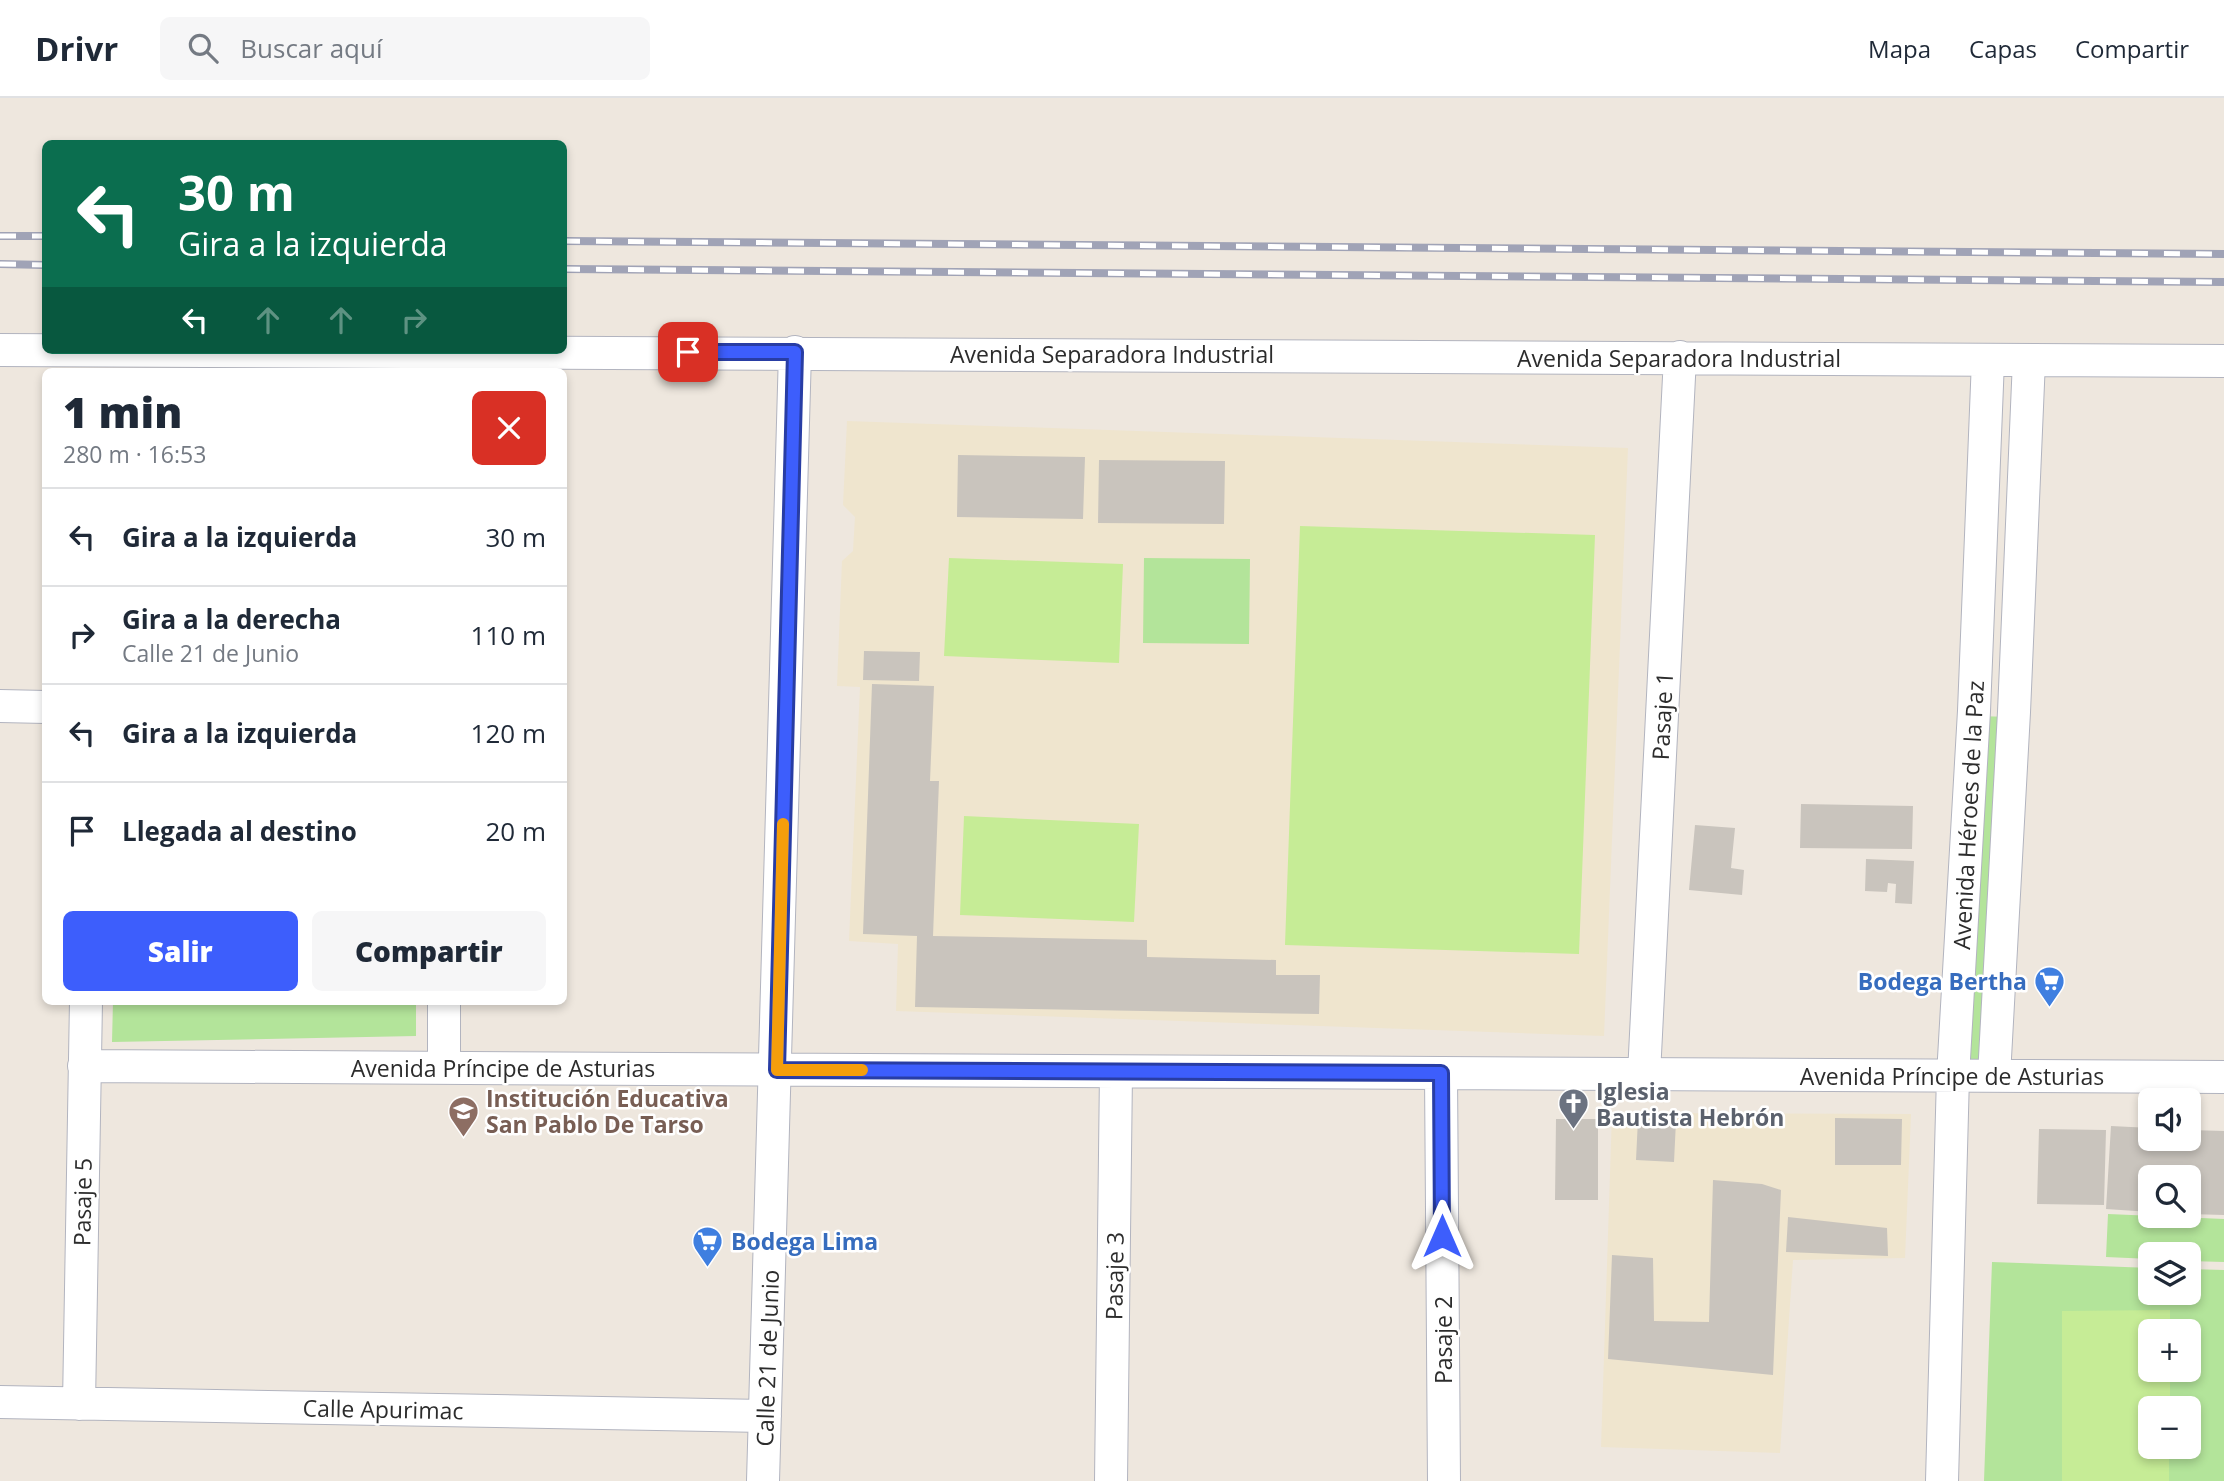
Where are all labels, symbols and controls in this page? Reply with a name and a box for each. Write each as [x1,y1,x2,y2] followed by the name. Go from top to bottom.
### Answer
[160,17,650,80] search box
[35,26,118,71] text: Drivr
[184,29,222,67] icon: search
[240,30,383,66] text: Buscar aquí
[1868,32,1931,65] text: Mapa
[1969,32,2037,65] text: Capas
[2075,32,2189,65] text: Compartir
[178,159,295,225] text: 30 m
[63,168,154,259] icon: left
[178,222,448,265] text: Gira a la izquierda
[176,301,214,339] icon: left
[249,301,287,339] icon: ahead
[322,301,360,339] icon: ahead
[395,301,433,339] icon: right
[658,322,718,382] pin
[669,333,707,371] icon: arrive
[950,338,1274,370] street label: Avenida Separadora Industrial
[1517,342,1841,374] street label: Avenida Separadora Industrial
[63,383,182,440] text: 1 min
[472,391,546,465] button: close
[63,438,206,470] text: 280 m · 16:53
[63,518,101,556] icon: left
[122,519,357,555] text: Gira a la izquierda
[485,519,546,555] text: 30 m
[122,601,341,637] text: Gira a la derecha
[63,616,101,654] icon: right
[471,617,546,653] text: 110 m
[122,637,299,669] text: Calle 21 de Junio
[1644,671,1680,761] street label: Pasaje 1
[1945,680,1991,950] street label: Avenida Héroes de la Paz
[63,714,101,752] icon: left
[122,715,357,751] text: Gira a la izquierda
[471,715,546,751] text: 120 m
[63,812,101,850] icon: arrive
[122,813,357,849] text: Llegada al destino
[485,813,546,849] text: 20 m
[63,911,298,991] button: Salir
[312,911,546,991] button: Compartir
[2033,964,2067,1008] supermarket icon: Bodega Bertha
[1858,965,2027,997] place label: Bodega Bertha
[351,1052,655,1084] street label: Avenida Príncipe de Asturias
[1800,1060,2104,1092] street label: Avenida Príncipe de Asturias
[1596,1075,1784,1133] place label: Iglesia Bautista Hebrón
[486,1082,729,1140] place label: Institución Educativa San Pablo De Tarso
[1556,1087,1590,1131] church icon: Iglesia Bautista Hebrón
[2138,1088,2201,1459] map controls
[2138,1088,2201,1151] button: sound
[446,1094,480,1138] school or university icon: Institución Educativa San Pablo De Tarso
[65,1158,99,1246] street label: Pasaje 5
[2138,1165,2201,1228] button: search
[1405,1199,1479,1273] position arrow
[691,1224,725,1268] supermarket icon: Bodega Lima
[731,1225,878,1257] place label: Bodega Lima
[1097,1232,1131,1320] street label: Pasaje 3
[2138,1242,2201,1305] button: layers
[748,1269,786,1447] street label: Calle 21 de Junio
[1427,1296,1459,1384] street label: Pasaje 2
[2138,1319,2201,1382] button: +
[302,1392,464,1426] street label: Calle Apurimac
[2138,1396,2201,1459] button: −

